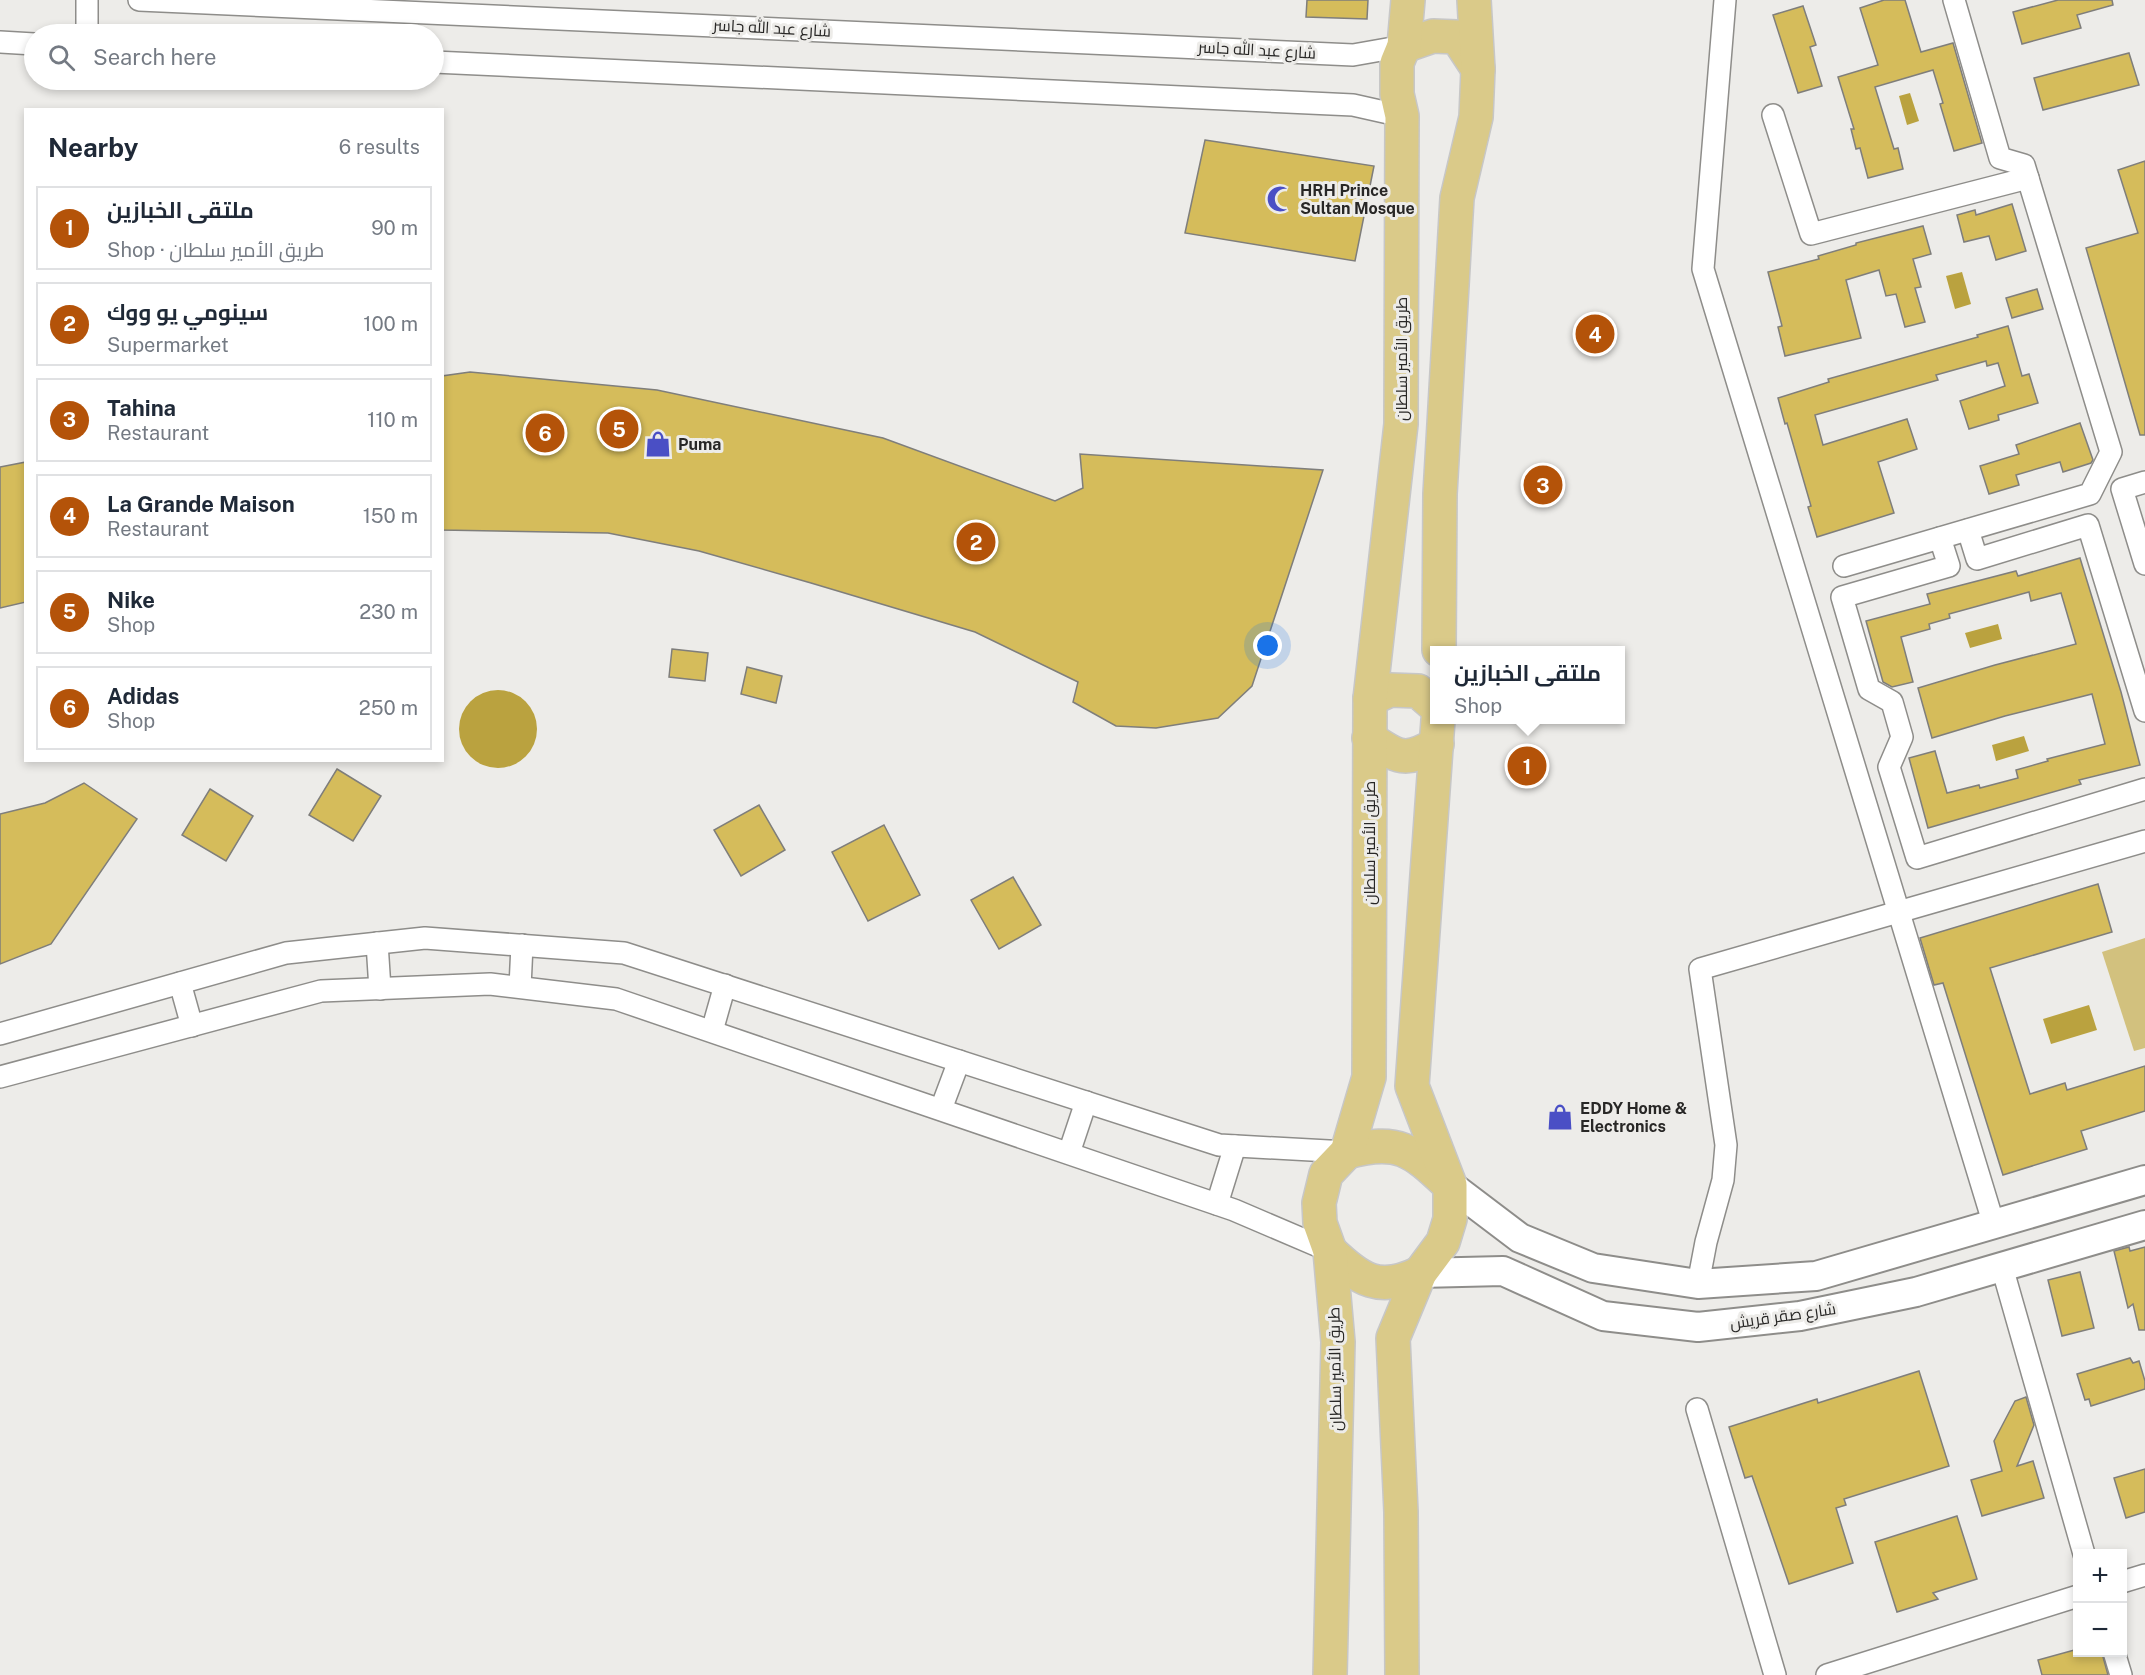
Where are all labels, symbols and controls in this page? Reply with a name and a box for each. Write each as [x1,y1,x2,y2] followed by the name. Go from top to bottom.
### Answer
[712,14,831,43] street label: شارع عبد الله جاسر
[24,24,444,90] search box
[1197,36,1316,65] street label: شارع عبد الله جاسر
[45,41,78,74] icon: search
[93,44,217,70] text: Search here
[48,132,138,163] text: Nearby
[339,135,420,159] text: 6 results
[1300,181,1415,218] place label: HRH Prince Sultan Mosque
[1265,184,1295,214] mosque icon: HRH Prince Sultan Mosque
[107,197,254,223] text: ملتقى الخبازين
[65,216,74,240] text: 1
[371,216,418,240] text: 90 m
[107,238,324,262] text: Shop · طريق الأمير سلطان
[1392,297,1412,421] street label: طريق الأمير سلطان
[107,299,268,325] text: سينومي يو ووك
[63,312,76,336] text: 2
[363,312,418,336] text: 100 m
[1576,312,1614,356] pin: 4
[107,333,229,357] text: Supermarket
[107,395,176,421] text: Tahina
[600,406,638,452] pin: 5
[63,408,76,432] text: 3
[367,408,418,432] text: 110 m
[526,410,564,456] pin: 6
[107,421,209,445] text: Restaurant
[643,429,673,459] shop icon: Puma
[678,435,721,454] place label: Puma
[1524,462,1562,508] pin: 3
[107,491,295,517] text: La Grande Maison
[63,504,76,528] text: 4
[363,504,418,528] text: 150 m
[107,517,209,541] text: Restaurant
[956,520,996,564] pin: 2
[107,587,155,613] text: Nike
[63,600,76,624] text: 5
[359,600,418,624] text: 230 m
[107,613,155,637] text: Shop
[1253,631,1282,660] your location
[1430,646,1625,724] popup
[1454,660,1601,686] text: ملتقى الخبازين
[107,683,179,709] text: Adidas
[1454,694,1502,718] text: Shop
[63,696,76,720] text: 6
[359,696,418,720] text: 250 m
[107,709,155,733] text: Shop
[1508,744,1546,789] pin: 1
[1360,781,1380,905] street label: طريق الأمير سلطان
[1580,1099,1687,1136] place label: EDDY Home & Electronics
[1545,1102,1575,1132] shop icon: EDDY Home & Electronics
[1729,1299,1838,1335] street label: شارع صقر قريش
[1324,1307,1347,1431] street label: طريق الأمير سلطان
[2073,1549,2127,1657] map controls
[2073,1549,2127,1603] button: +
[2073,1603,2127,1657] button: −

